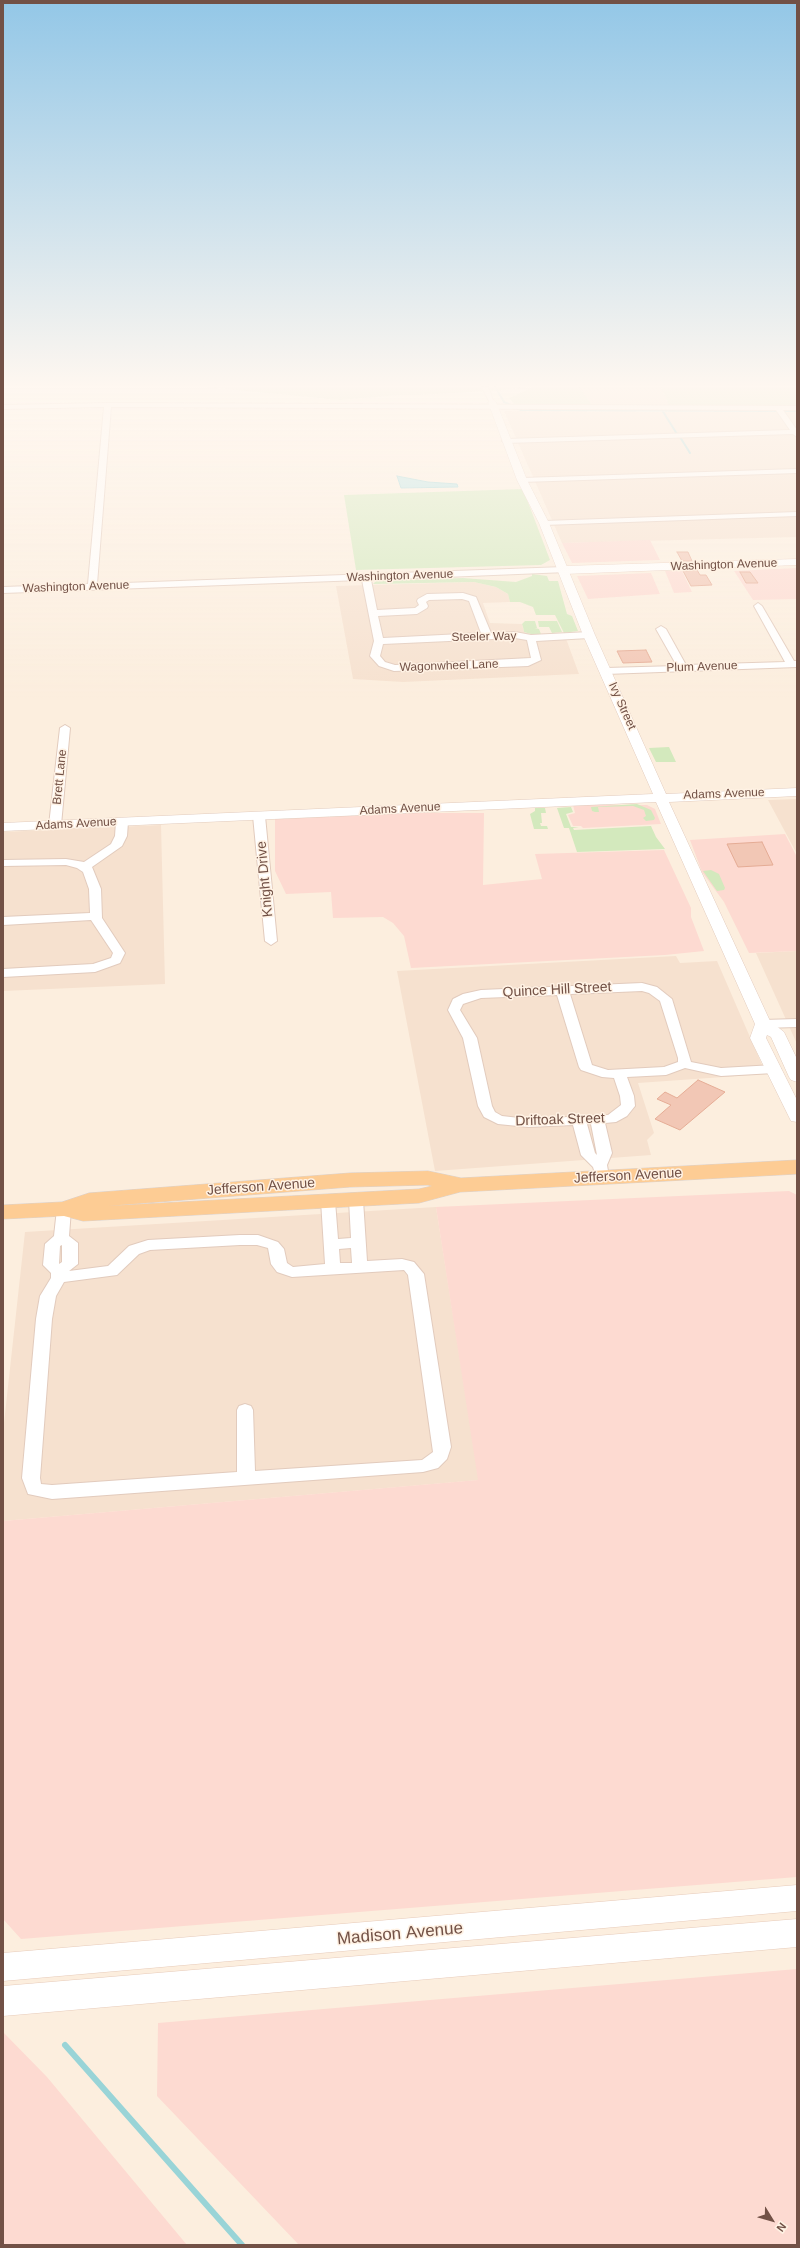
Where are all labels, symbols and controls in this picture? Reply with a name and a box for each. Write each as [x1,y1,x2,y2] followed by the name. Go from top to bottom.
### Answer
[670,556,778,574] street label: Washington Avenue
[346,567,454,585] street label: Washington Avenue
[22,578,130,596] street label: Washington Avenue
[451,629,517,645] street label: Steeler Way
[399,657,499,675] street label: Wagonwheel Lane
[666,659,738,675] street label: Plum Avenue
[605,680,639,732] street label: Ivy Street
[50,749,70,805] street label: Brett Lane
[683,785,765,803] street label: Adams Avenue
[359,800,441,818] street label: Adams Avenue
[35,815,117,833] street label: Adams Avenue
[253,840,277,918] street label: Knight Drive
[502,979,612,1001] street label: Quince Hill Street
[515,1110,605,1130] street label: Driftoak Street
[573,1165,683,1187] street label: Jefferson Avenue
[206,1175,316,1199] street label: Jefferson Avenue
[336,1918,464,1950] street label: Madison Avenue
[752,2200,792,2240] north arrow
[774,2220,789,2234] text: N

